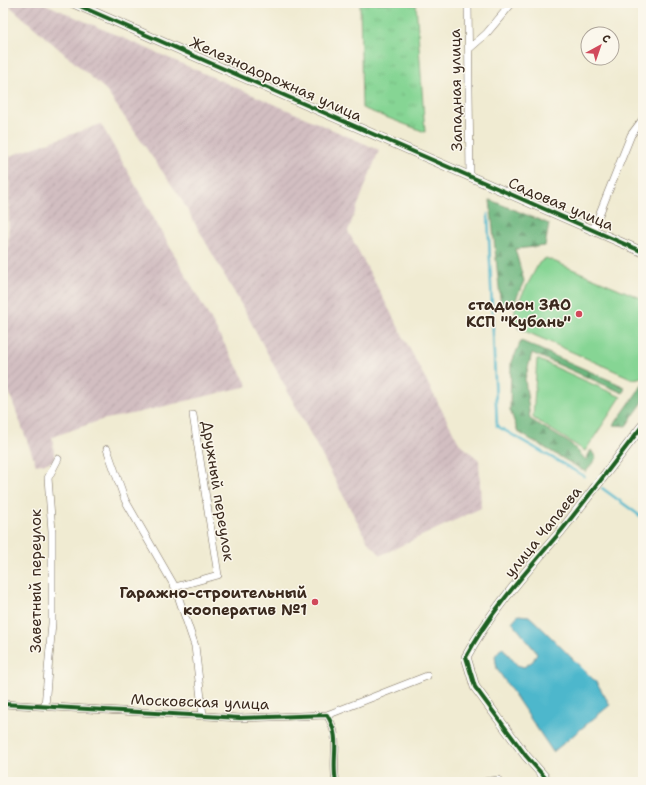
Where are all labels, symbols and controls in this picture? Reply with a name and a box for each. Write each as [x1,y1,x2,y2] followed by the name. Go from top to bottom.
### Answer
[580,26,620,66] north arrow
[445,28,467,151] street label: Западная улица
[599,31,614,47] text: С
[187,32,366,126] street label: Железнодорожная улица
[505,173,617,235] street label: Садовая улица
[466,295,571,332] place label: стадион ЗАО КСП "Кубань"
[574,309,584,319] marker: стадион ЗАО КСП "Кубань"
[197,419,239,563] street label: Дружный переулок
[500,482,586,582] street label: улица Чапаева
[26,509,46,653] street label: Заветный переулок
[120,583,308,620] place label: Гаражно-строительный кооператив №1
[310,597,320,607] marker: Гаражно-строительный кооператив №1
[130,690,270,714] street label: Московская улица

